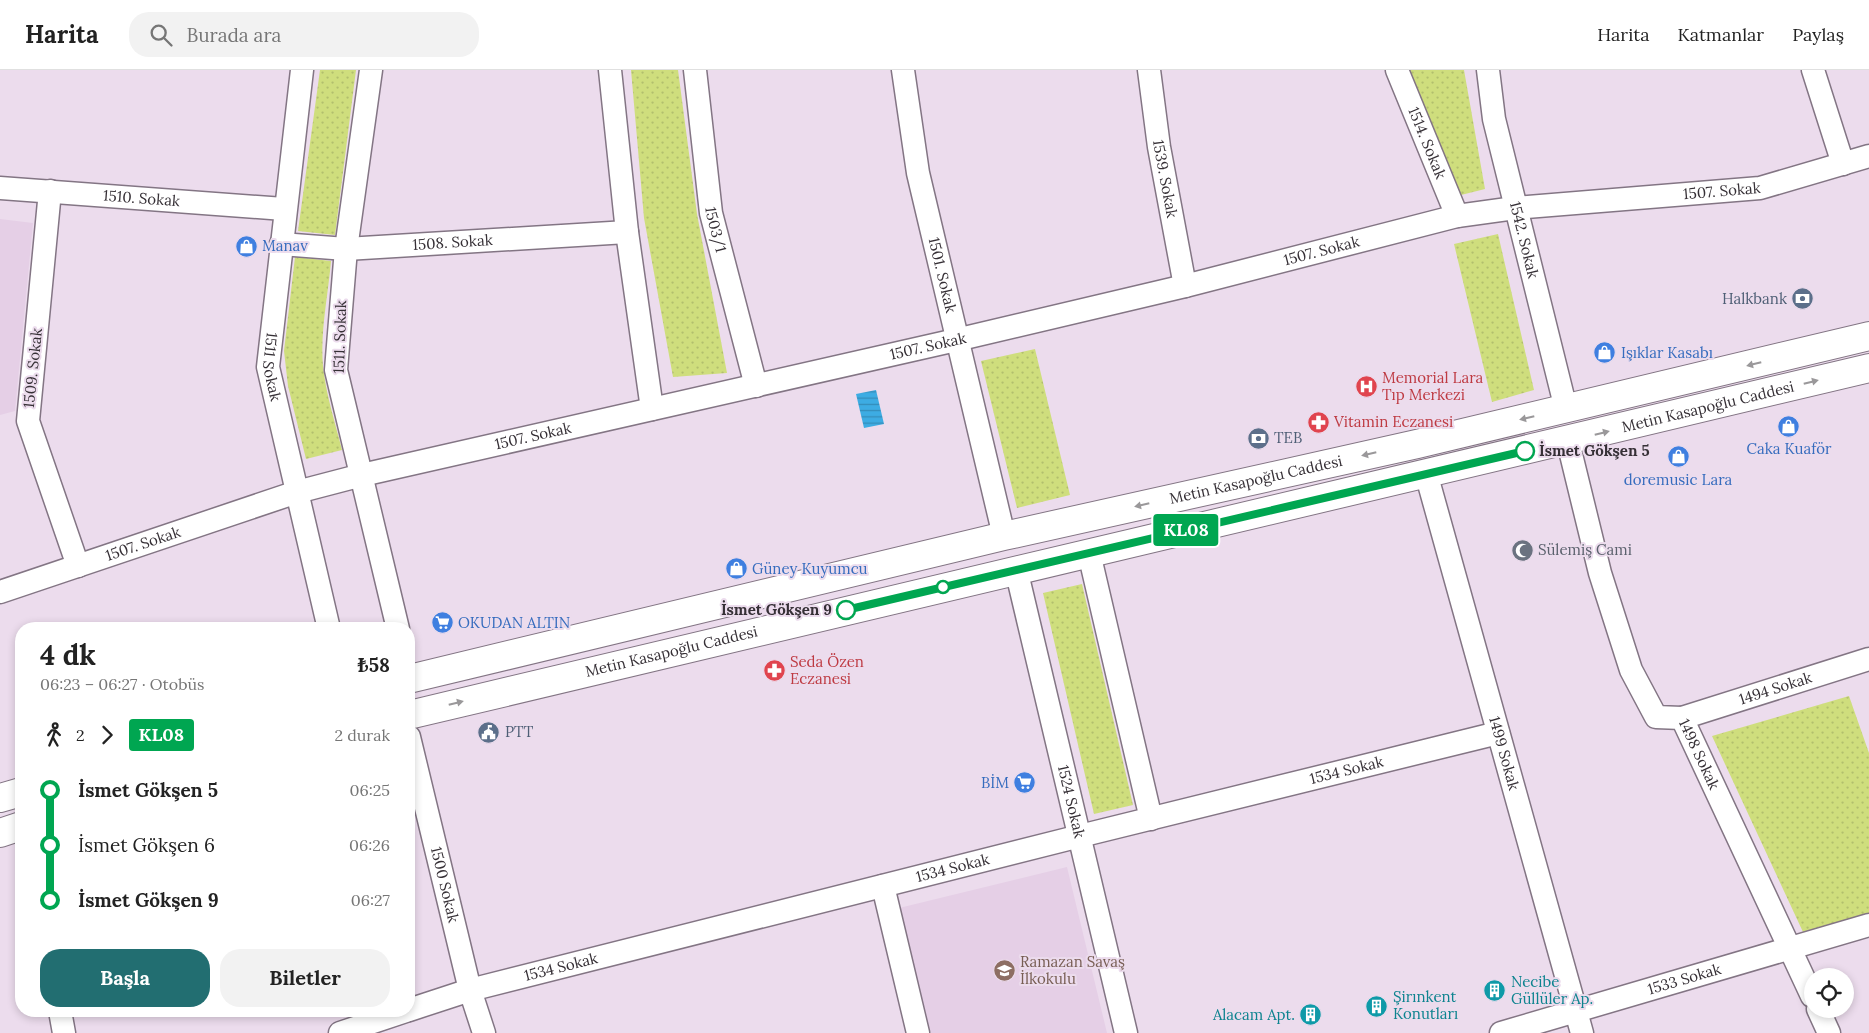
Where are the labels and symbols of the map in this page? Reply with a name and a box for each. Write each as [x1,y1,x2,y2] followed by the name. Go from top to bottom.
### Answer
[1404,104,1451,182] street label: 1514. Sokak
[1149,138,1182,219] street label: 1539. Sokak
[1682,178,1761,203] street label: 1507. Sokak
[103,186,181,210] street label: 1510. Sokak
[1506,199,1543,280] street label: 1542. Sokak
[701,206,731,254] street label: 1503/1
[412,230,493,254] street label: 1508. Sokak
[1281,231,1361,269] street label: 1507. Sokak
[234,234,258,258] shop icon: Manav
[925,235,961,315] street label: 1501. Sokak
[262,236,308,255] place label: Manav
[1791,287,1815,311] bank icon: Halkbank
[1722,289,1787,308] place label: Halkbank
[329,300,350,374] street label: 1511. Sokak
[19,327,46,409] street label: 1509. Sokak
[888,328,968,364] street label: 1507. Sokak
[259,331,286,403] street label: 1511 Sokak
[1593,341,1617,365] shop icon: Işıklar Kasabı
[1621,343,1713,362] place label: Işıklar Kasabı
[1746,360,1761,368] one-way arrow
[1382,368,1484,404] place label: Memorial Lara Tıp Merkezi
[1354,375,1378,399] hospital icon: Memorial Lara Tıp Merkezi
[1620,377,1796,436] street label: Metin Kasapoğlu Caddesi
[1804,378,1819,386] one-way arrow
[1306,410,1330,434] pharmacy icon: Vitamin Eczanesi
[1333,412,1453,431] place label: Vitamin Eczanesi
[1520,414,1535,422] one-way arrow
[1777,414,1801,438] shop icon: Caka Kuaför
[493,418,573,454] street label: 1507. Sokak
[1246,426,1270,450] bank icon: TEB
[1274,428,1302,447] place label: TEB
[1595,429,1610,437] one-way arrow
[1746,439,1832,458] place label: Caka Kuaför
[1515,441,1535,461] marker: İsmet Gökşen 5
[1539,441,1650,460] place label: İsmet Gökşen 5
[1666,445,1690,469] shop icon: doremusic Lara
[1362,450,1377,458] one-way arrow
[1168,451,1344,508] street label: Metin Kasapoğlu Caddesi
[1624,470,1733,489] place label: doremusic Lara
[1135,501,1150,509] one-way arrow
[1151,514,1221,546] line badge: KL08
[103,522,183,565] street label: 1507. Sokak
[1510,538,1534,562] mosque icon: Sülemiş Cami
[1538,540,1632,559] place label: Sülemiş Cami
[724,557,748,581] shop icon: Güney Kuyumcu
[752,559,868,578] place label: Güney Kuyumcu
[936,580,950,594] unlabelled marker
[721,600,832,619] place label: İsmet Gökşen 9
[836,600,856,620] marker: İsmet Gökşen 9
[430,611,454,635] supermarket icon: OKUDAN ALTIN
[458,613,570,632] place label: OKUDAN ALTIN
[583,621,759,681] street label: Metin Kasapoğlu Caddesi
[790,652,864,688] place label: Seda Özen Eczanesi
[762,659,786,683] pharmacy icon: Seda Özen Eczanesi
[1736,668,1814,708] street label: 1494 Sokak
[449,699,464,707] one-way arrow
[1485,714,1524,792] street label: 1499 Sokak
[1675,716,1724,792] street label: 1498 Sokak
[477,720,501,744] public building icon: PTT
[505,722,534,741] place label: PTT
[1308,752,1385,788] street label: 1534 Sokak
[1054,763,1089,840] street label: 1524 Sokak
[1013,771,1037,795] supermarket icon: BİM
[981,773,1009,792] place label: BİM
[427,845,463,925] street label: 1500 Sokak
[914,849,991,886] street label: 1534 Sokak
[522,948,600,985] street label: 1534 Sokak
[1020,952,1125,988] place label: Ramazan Savaş İlkokulu
[992,959,1016,983] school or university icon: Ramazan Savaş İlkokulu
[1645,959,1723,998] street label: 1533 Sokak
[1511,972,1593,1008] place label: Necibe Güllüler Ap.
[1483,979,1507,1003] building icon: Necibe Güllüler Ap.
[1393,987,1458,1023] place label: Şirınkent Konutları
[1365,994,1389,1018] building icon: Şirınkent Konutları
[1299,1003,1323,1027] building icon: Alacam Apt.
[1212,1005,1295,1024] place label: Alacam Apt.

